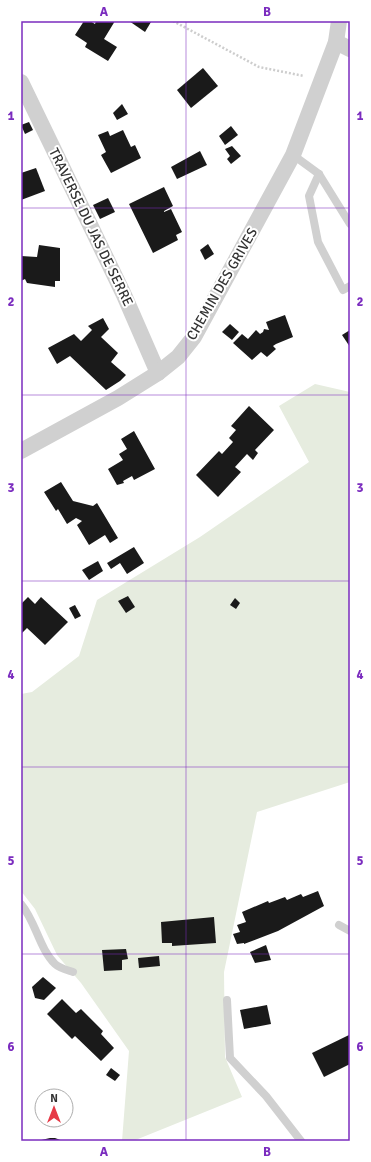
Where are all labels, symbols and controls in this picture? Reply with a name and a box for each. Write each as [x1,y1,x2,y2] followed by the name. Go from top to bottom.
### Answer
[100,4,109,20] text: A
[263,4,271,20] text: B
[7,108,15,124] text: 1
[356,108,364,124] text: 1
[45,145,137,309] street label: TRAVERSE DU JAS DE SERRE
[183,225,261,343] street label: CHEMIN DES GRIVES
[7,294,15,310] text: 2
[356,294,364,310] text: 2
[7,480,15,496] text: 3
[356,480,364,496] text: 3
[7,667,15,683] text: 4
[356,667,364,683] text: 4
[7,853,15,869] text: 5
[356,853,364,869] text: 5
[7,1039,15,1055] text: 6
[356,1039,364,1055] text: 6
[34,1088,74,1128] north arrow
[50,1092,58,1105] text: N
[100,1144,109,1160] text: A
[263,1144,271,1160] text: B

